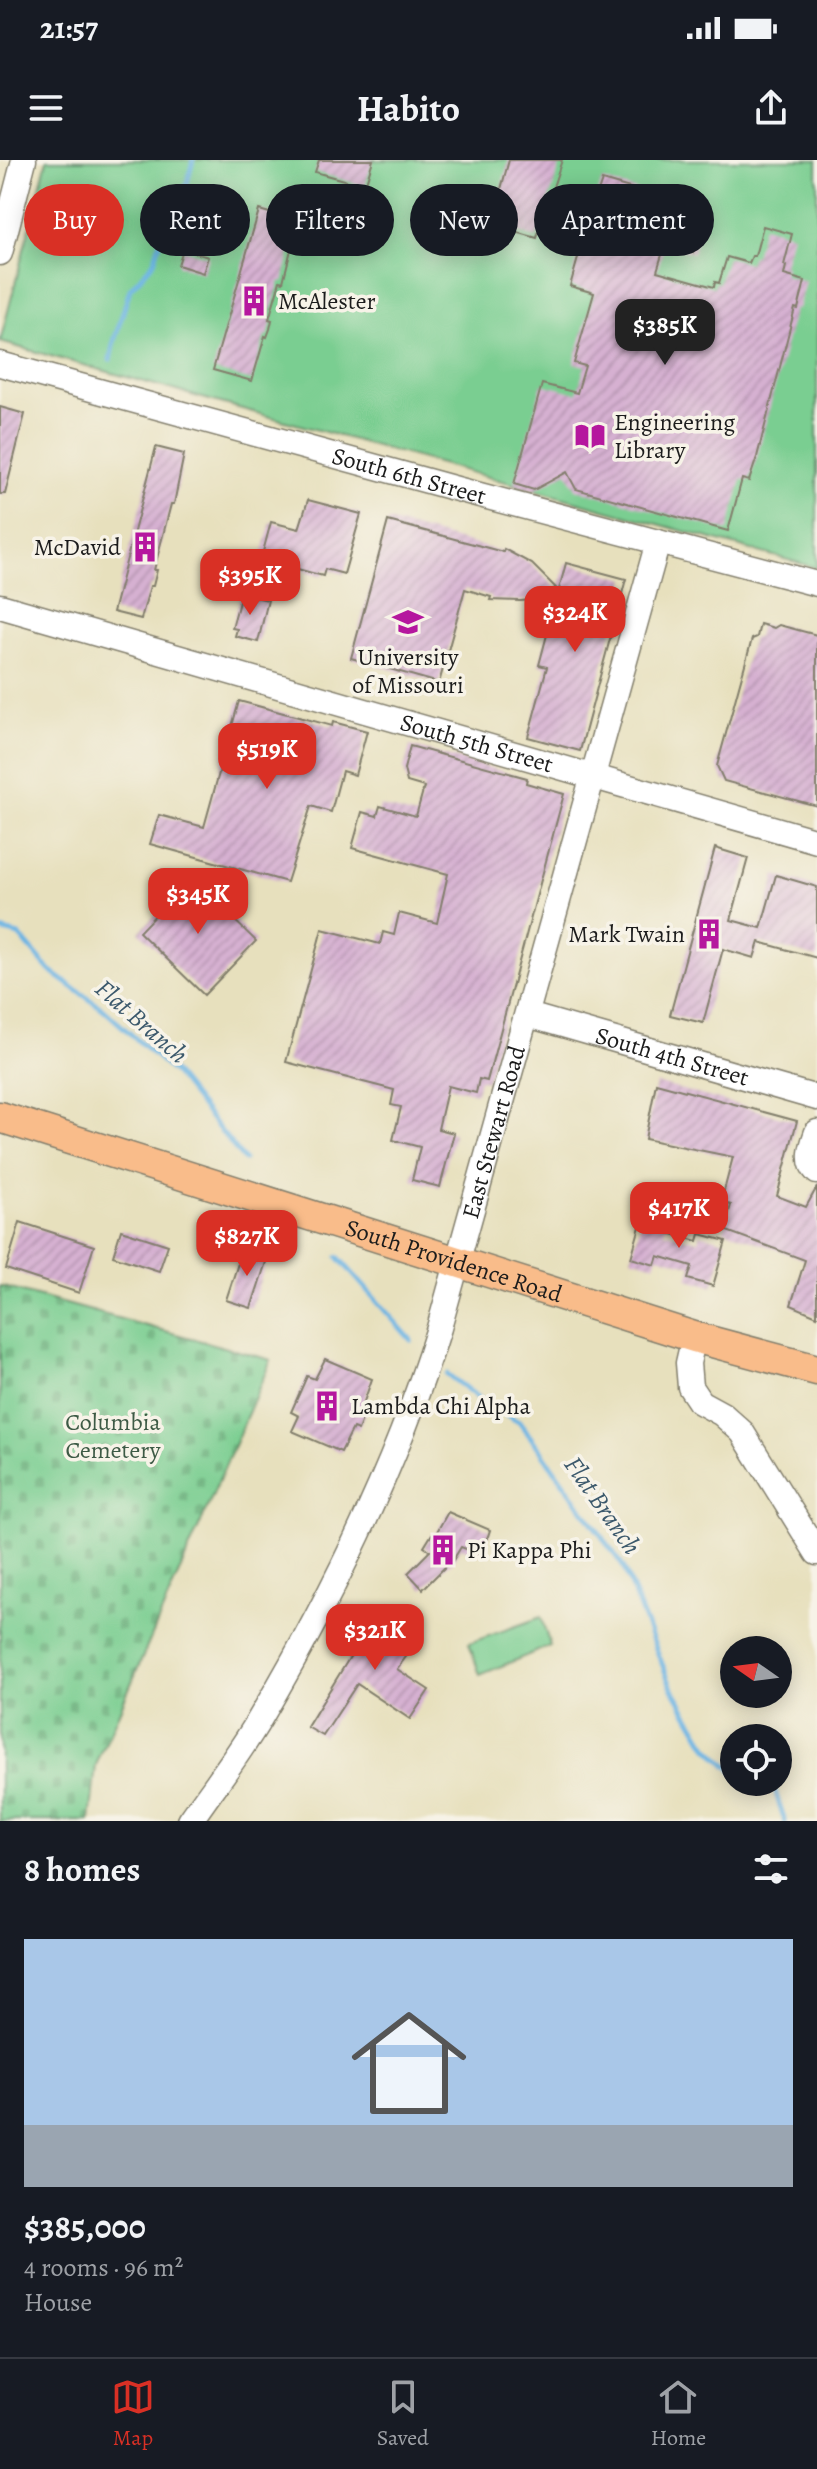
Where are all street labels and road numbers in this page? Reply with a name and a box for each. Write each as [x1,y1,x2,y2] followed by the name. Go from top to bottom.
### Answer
[328,440,490,512] street label: South 6th Street
[397,706,557,780] street label: South 5th Street
[592,1019,753,1094] street label: South 4th Street
[454,1042,533,1222] street label: East Stewart Road
[341,1211,566,1310] street label: South Providence Road

